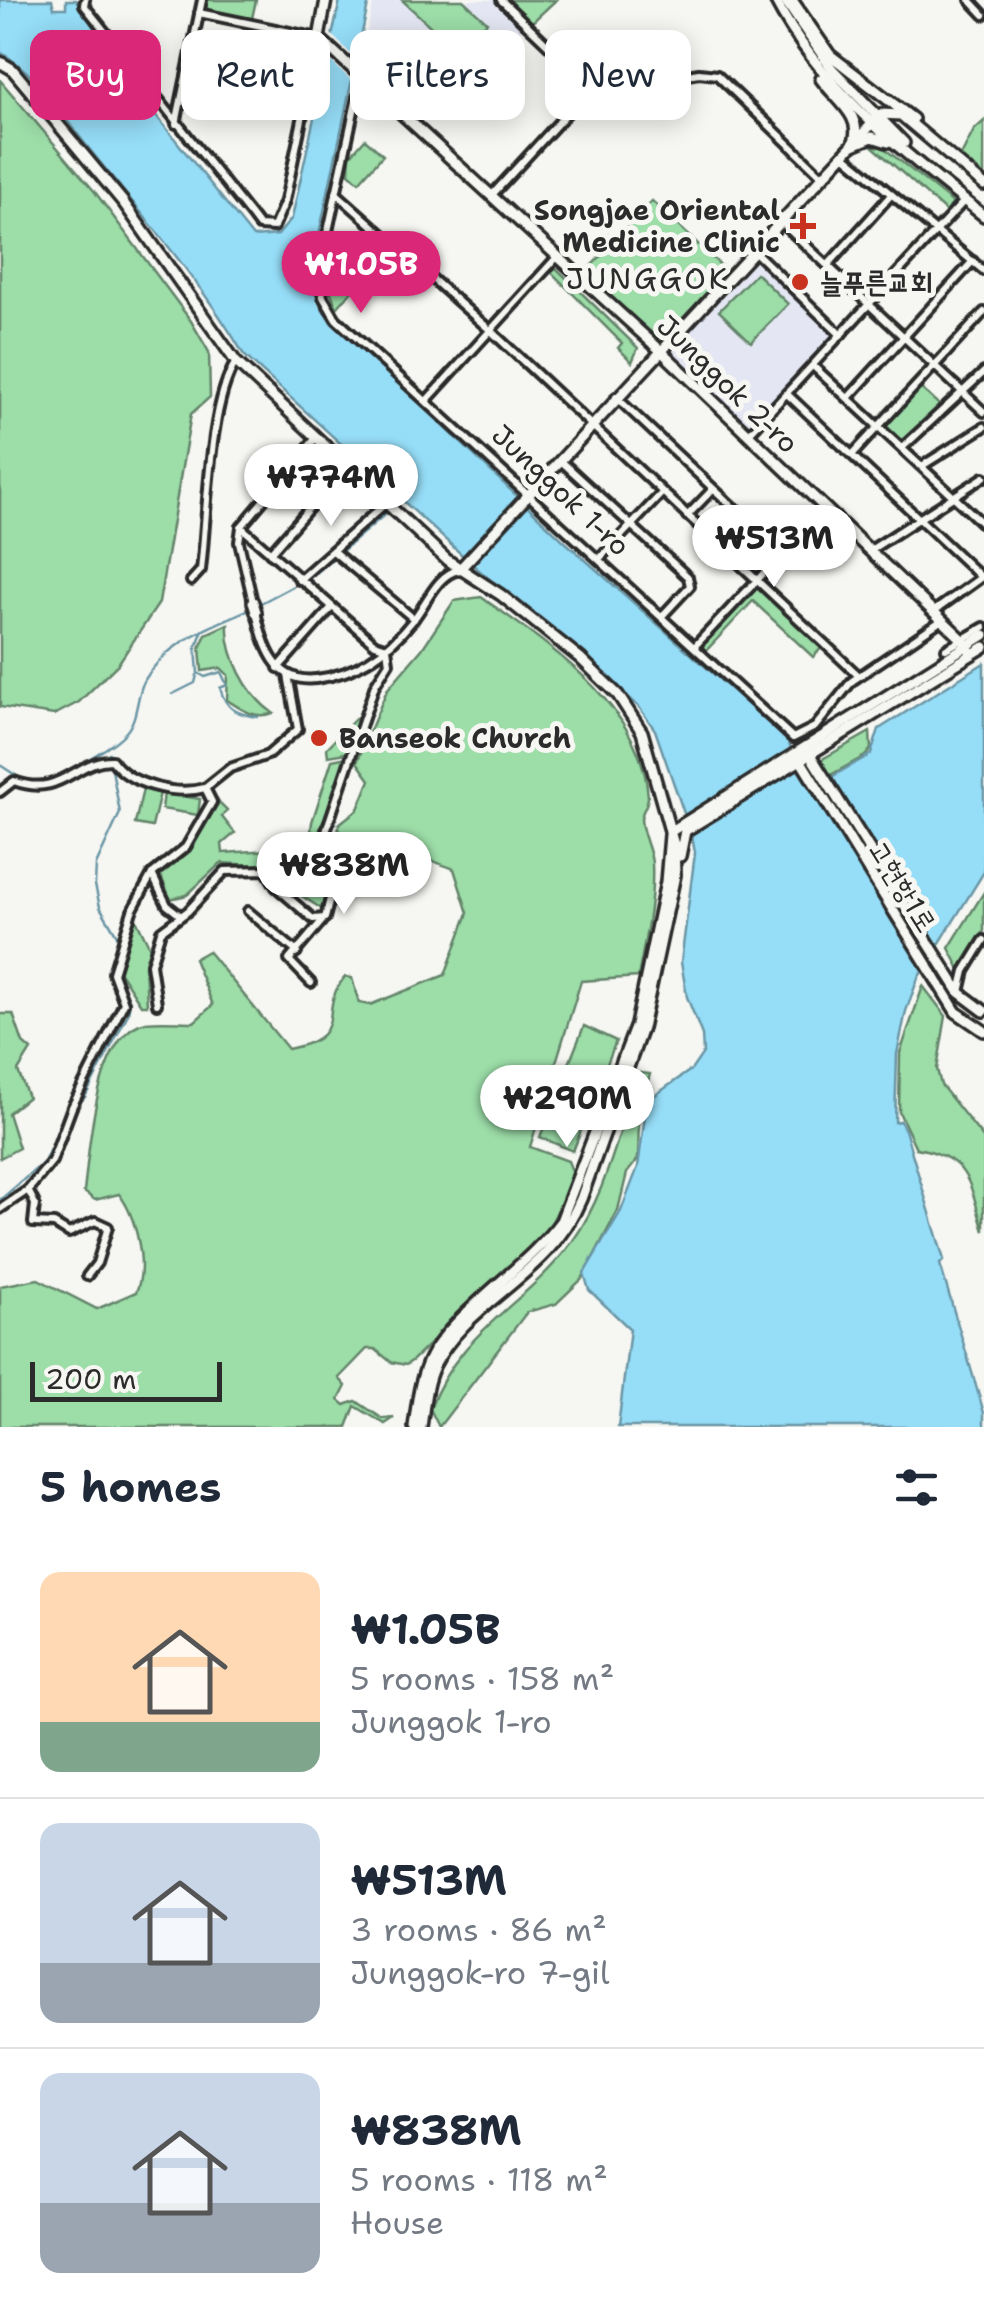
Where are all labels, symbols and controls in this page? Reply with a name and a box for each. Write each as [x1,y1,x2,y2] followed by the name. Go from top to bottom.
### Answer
[30,30,161,120] chip: Buy
[181,30,330,120] chip: Rent
[350,30,525,120] chip: Filters
[545,30,691,120] chip: New
[534,191,780,261] place label: Songjae Oriental Medicine Clinic
[790,213,816,239] marker: Songjae Oriental Medicine Clinic
[280,231,442,316] pin: ₩1.05B
[304,242,418,285] text: ₩1.05B
[566,258,730,299] district label: JUNGGOK
[820,263,933,301] place label: 늘푸른교회
[789,271,811,293] marker: 늘푸른교회
[649,307,807,461] street label: Junggok 2-ro
[483,416,639,564] street label: Junggok 1-ro
[261,444,401,529] pin: ₩774M
[266,455,396,498] text: ₩774M
[704,505,844,590] pin: ₩513M
[714,516,834,559] text: ₩513M
[339,719,571,757] place label: Banseok Church
[308,727,330,749] marker: Banseok Church
[274,832,414,917] pin: ₩838M
[860,833,946,939] street label: 고현항1로
[279,843,409,886] text: ₩838M
[497,1065,637,1150] pin: ₩290M
[502,1076,632,1119] text: ₩290M
[30,1357,222,1402] scale bar
[45,1360,136,1398] text: 200 m
[40,1459,221,1515] text: 5 homes
[889,1460,944,1515] icon: filters
[350,1601,501,1657] text: ₩1.05B
[120,1612,240,1732] icon: home
[350,1657,614,1700] text: 5 rooms · 158 m²
[350,1700,552,1743] text: Junggok 1-ro
[350,1852,507,1908] text: ₩513M
[120,1863,240,1983] icon: home
[350,1908,607,1951] text: 3 rooms · 86 m²
[350,1951,610,1994] text: Junggok-ro 7-gil
[350,2102,522,2158] text: ₩838M
[120,2113,240,2233] icon: home
[350,2158,608,2201] text: 5 rooms · 118 m²
[350,2201,444,2244] text: House

